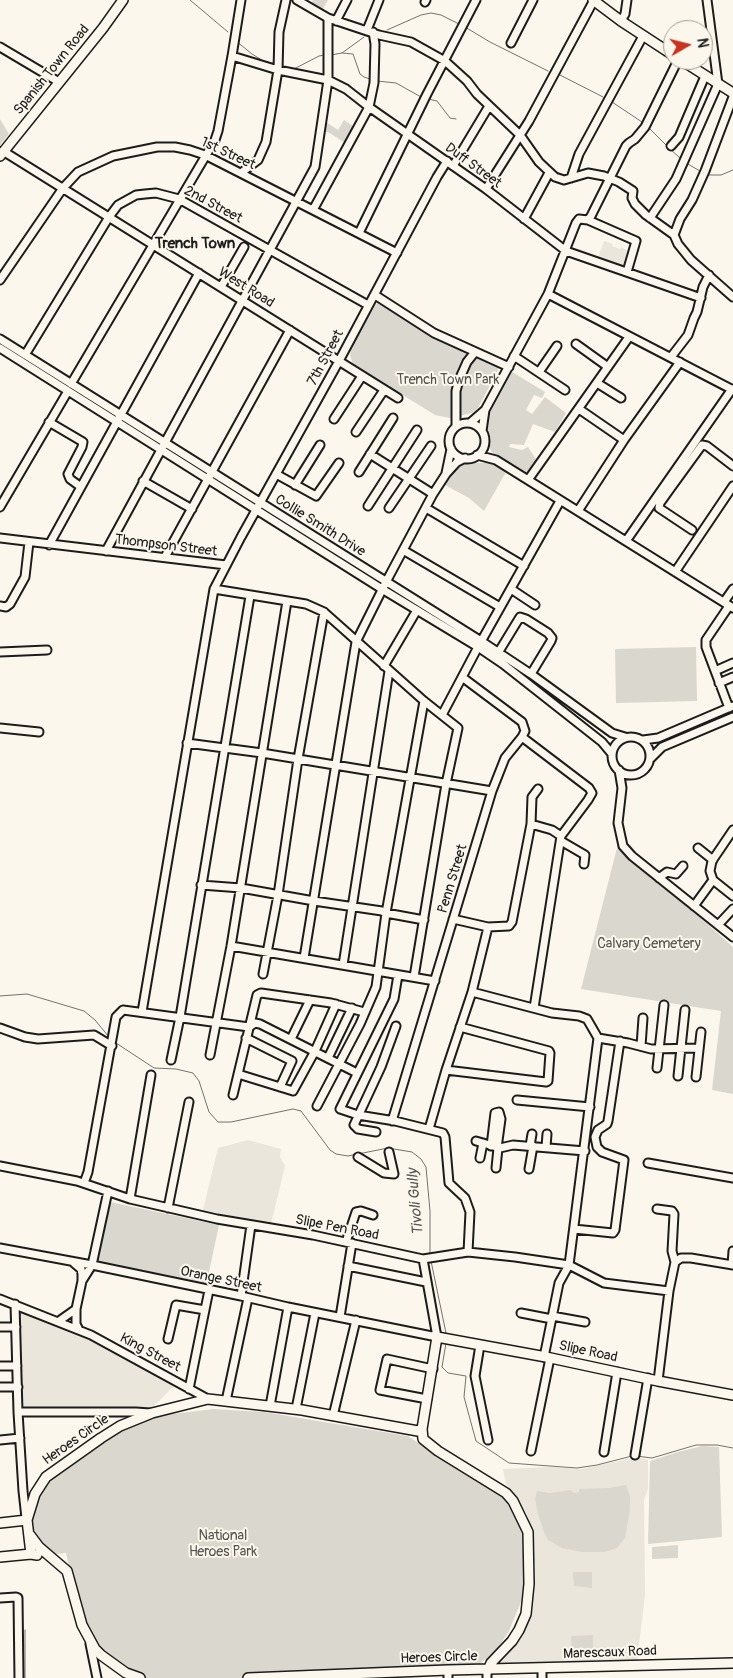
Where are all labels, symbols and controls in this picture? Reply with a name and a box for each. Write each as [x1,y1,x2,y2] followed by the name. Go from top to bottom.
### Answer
[663,20,713,70] north arrow
[11,22,93,118] street label: Spanish Town Road
[693,37,711,49] text: N
[198,134,258,174] street label: 1st Street
[441,140,505,192] street label: Duff Street
[181,183,245,227] street label: 2nd Street
[155,235,235,253] district label: Trench Town
[215,264,277,312] street label: West Road
[304,327,348,389] street label: 7th Street
[397,372,499,388] park label: Trench Town Park
[272,491,368,561] street label: Collie Smith Drive
[114,531,218,561] street label: Thompson Street
[435,842,471,916] street label: Penn Street
[597,936,701,952] park label: Calvary Cemetery
[404,1168,428,1236] water label: Tivoli Gully
[294,1212,380,1244] street label: Slipe Pen Road
[179,1263,263,1297] street label: Orange Street
[117,1330,183,1376] street label: King Street
[557,1338,619,1366] street label: Slipe Road
[40,1411,112,1469] street label: Heroes Circle
[189,1528,257,1560] park label: National Heroes Park
[563,1643,657,1663] street label: Marescaux Road
[400,1648,478,1668] street label: Heroes Circle

